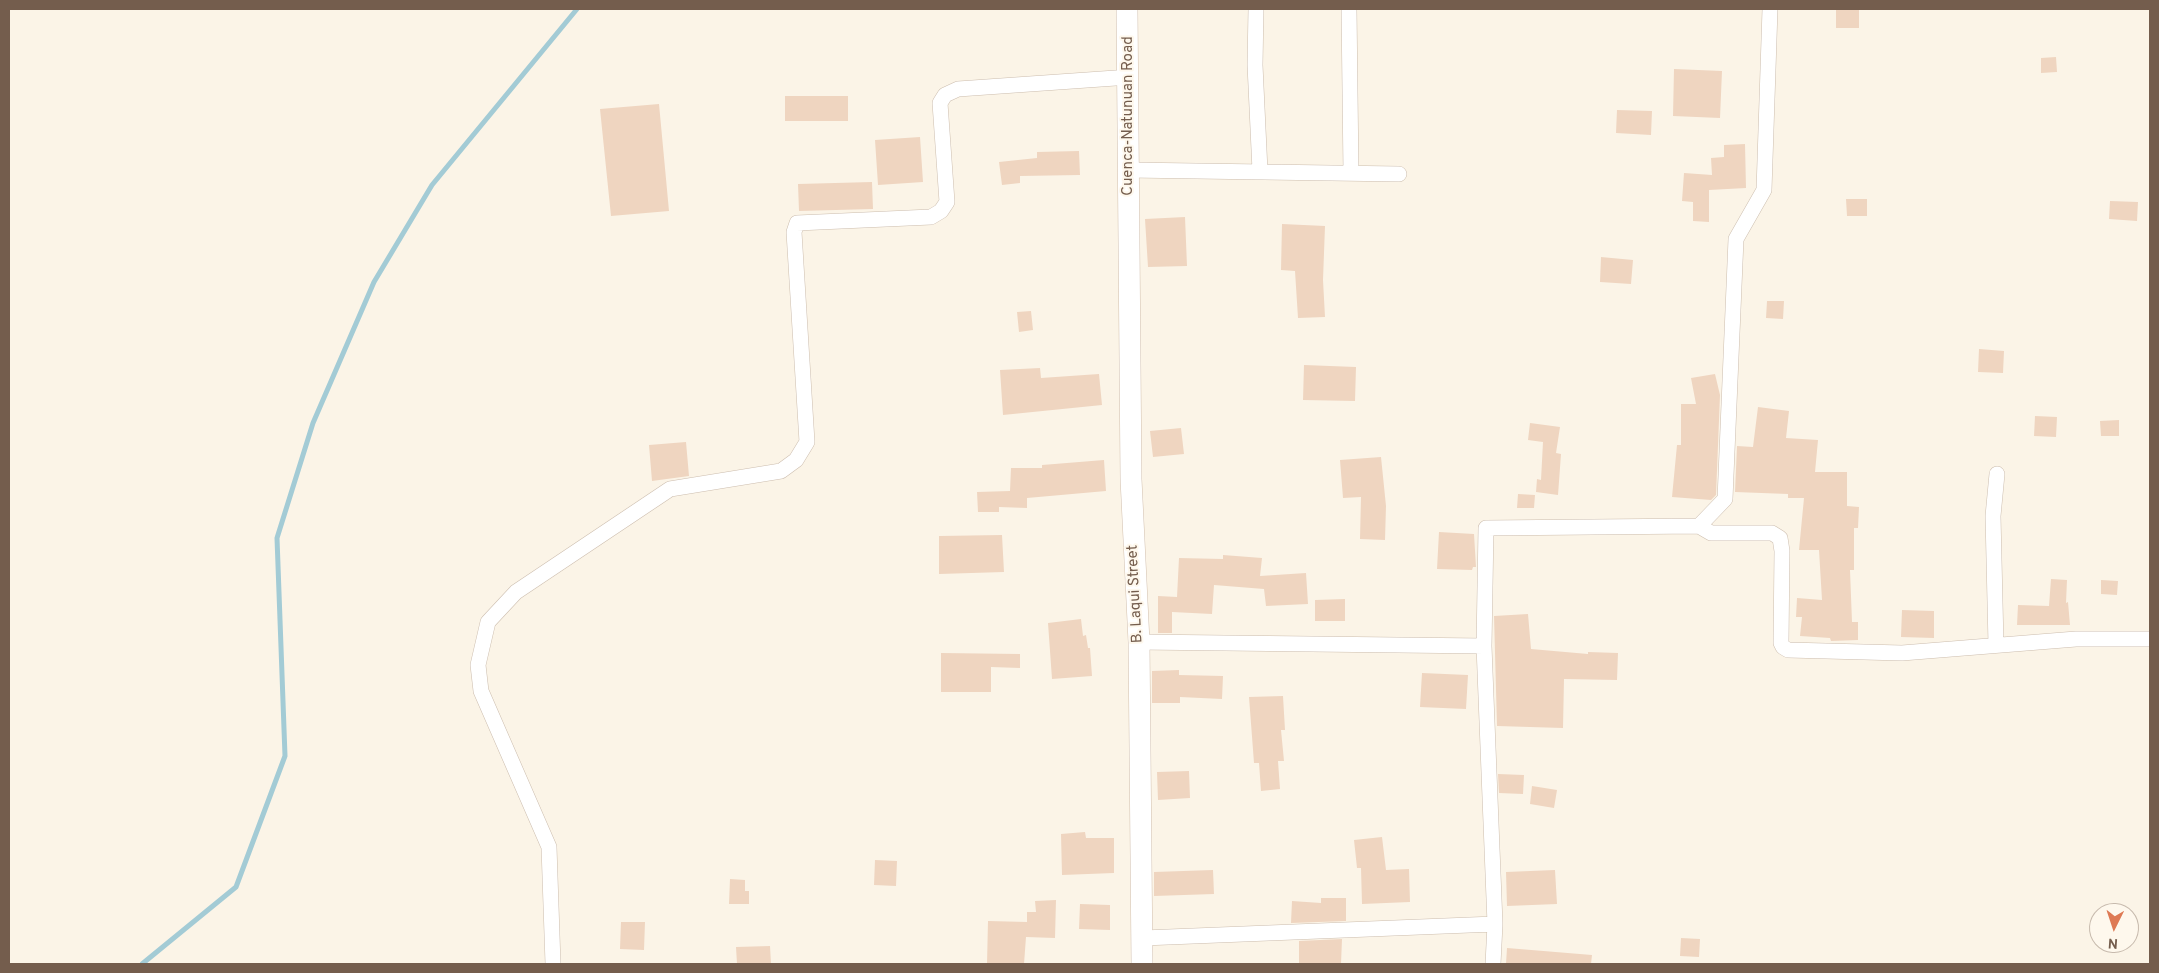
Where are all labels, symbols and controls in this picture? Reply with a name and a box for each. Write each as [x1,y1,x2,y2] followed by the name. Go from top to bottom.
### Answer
[1120,36,1138,196] street label: Cuenca-Natunuan Road
[1124,544,1148,644] street label: B. Laqui Street
[2089,903,2139,953] north arrow
[2107,934,2119,951] text: N

